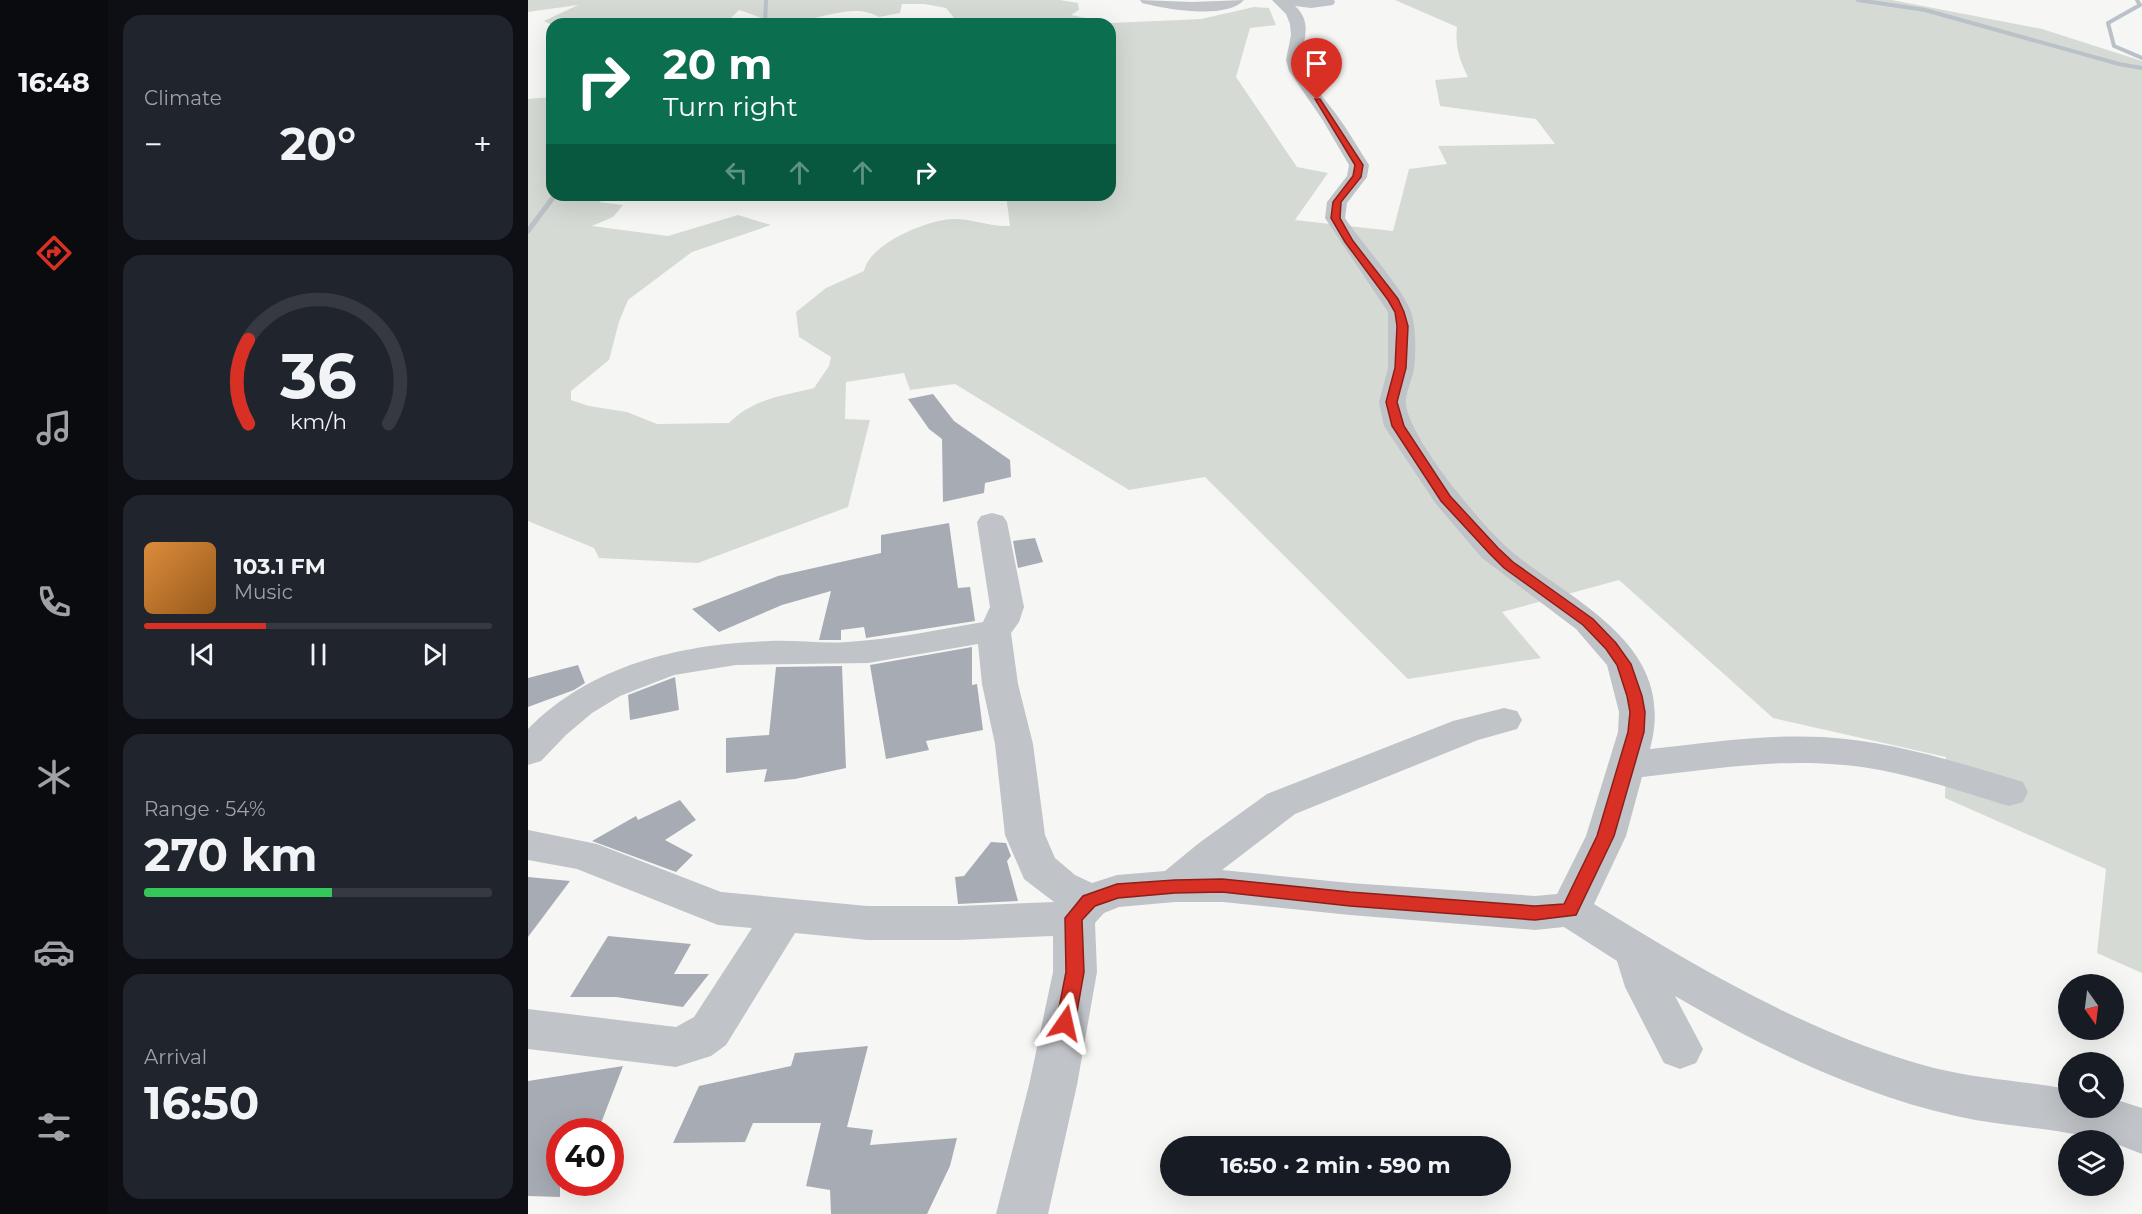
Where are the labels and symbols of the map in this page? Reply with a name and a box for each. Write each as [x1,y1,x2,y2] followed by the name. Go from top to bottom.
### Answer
[1291,38,1342,100] pin
[2058,974,2124,1040] north arrow
[1033,991,1097,1055] position arrow
[546,1118,624,1196] speed limit sign: 40

